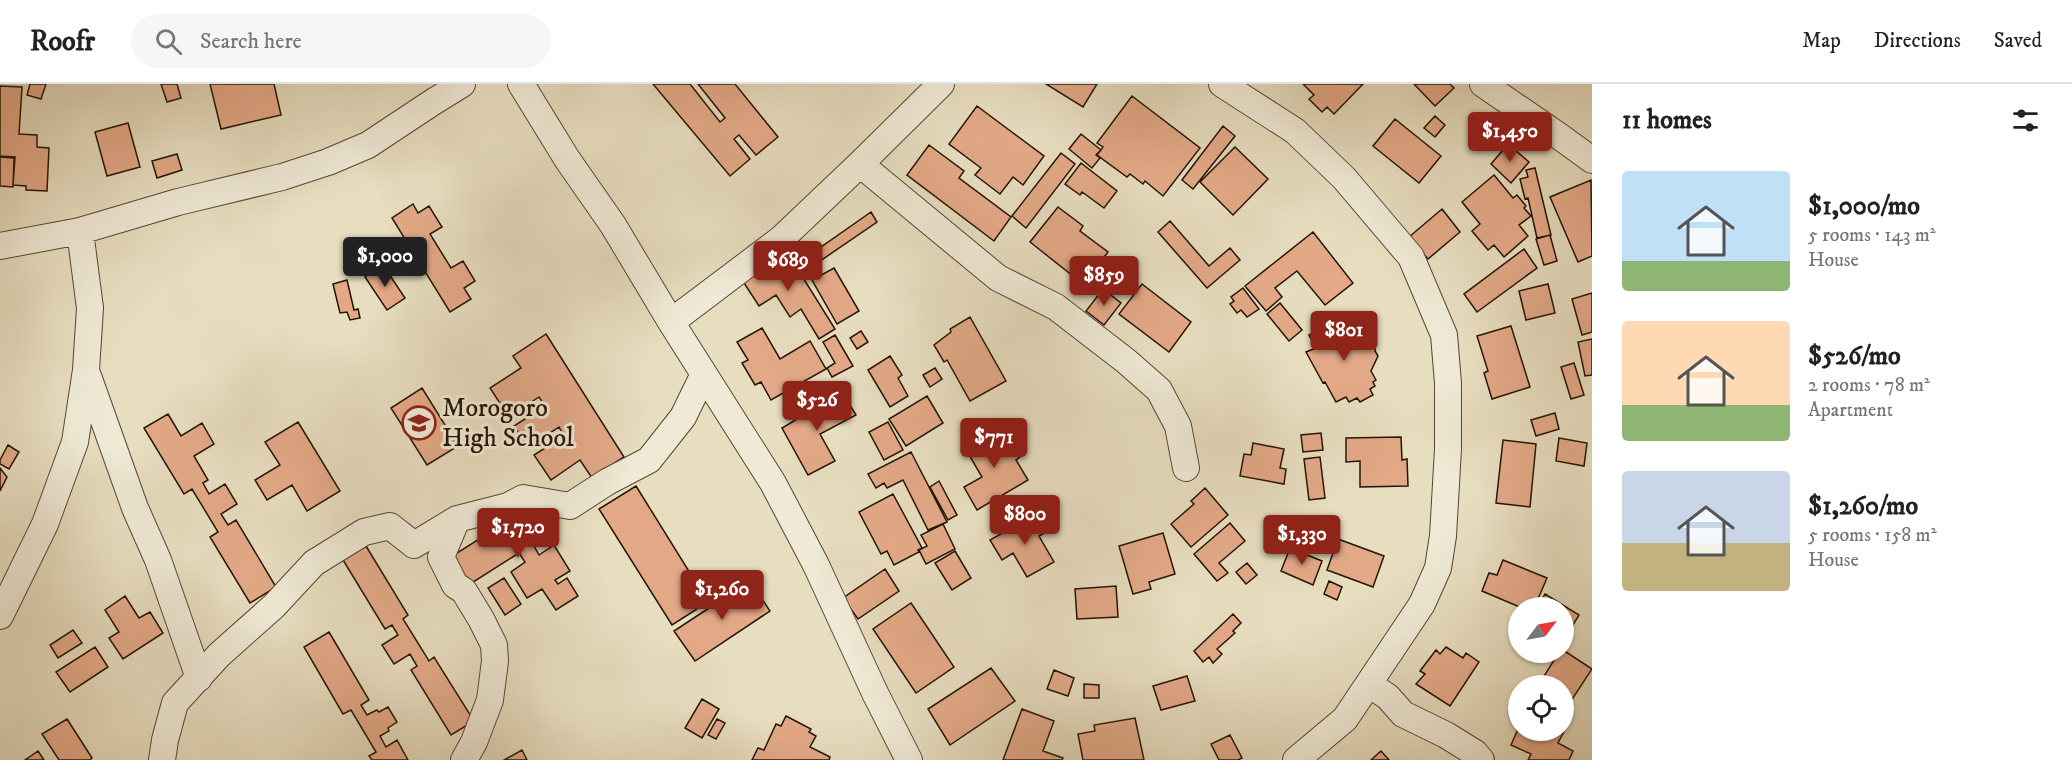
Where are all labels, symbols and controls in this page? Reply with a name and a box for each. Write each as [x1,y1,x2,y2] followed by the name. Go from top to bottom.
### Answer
[131,14,551,68] search box
[30,24,95,59] text: Roofr
[152,25,185,58] icon: search
[200,28,302,55] text: Search here
[1802,28,1841,54] text: Map
[1874,28,1961,54] text: Directions
[1994,28,2042,54] text: Saved
[1622,104,1712,137] text: 11 homes
[2009,104,2042,137] icon: filters
[1461,112,1559,163] pin: $1,450
[1482,119,1538,144] text: $1,450
[1808,190,1920,223] text: $1,000/mo
[1670,195,1742,267] icon: home
[1808,223,1936,248] text: 5 rooms · 143 m²
[336,237,434,288] pin: $1,000
[752,241,824,292] pin: $689
[357,244,413,269] text: $1,000
[767,248,809,273] text: $689
[1808,248,1859,273] text: House
[1068,256,1140,307] pin: $859
[1084,263,1124,288] text: $859
[1308,311,1380,362] pin: $801
[1325,318,1363,343] text: $801
[1808,340,1901,373] text: $526/mo
[1670,345,1742,417] icon: home
[1808,373,1930,398] text: 2 rooms · 78 m²
[781,381,853,432] pin: $526
[796,388,838,413] text: $526
[442,392,574,455] place label: Morogoro High School
[1808,398,1893,423] text: Apartment
[401,405,437,441] school or university icon: Morogoro High School
[958,418,1030,469] pin: $771
[974,425,1014,450] text: $771
[1808,490,1918,523] text: $1,260/mo
[989,495,1061,546] pin: $800
[1670,495,1742,567] icon: home
[1004,502,1046,527] text: $800
[469,508,567,559] pin: $1,720
[491,515,545,540] text: $1,720
[1253,515,1351,566] pin: $1,330
[1277,522,1327,547] text: $1,330
[1808,523,1937,548] text: 5 rooms · 158 m²
[1808,548,1859,573] text: House
[673,570,771,621] pin: $1,260
[695,577,749,602] text: $1,260
[1508,597,1574,663] north arrow
[1508,597,1574,741] map controls
[1508,675,1574,741] button: locate

